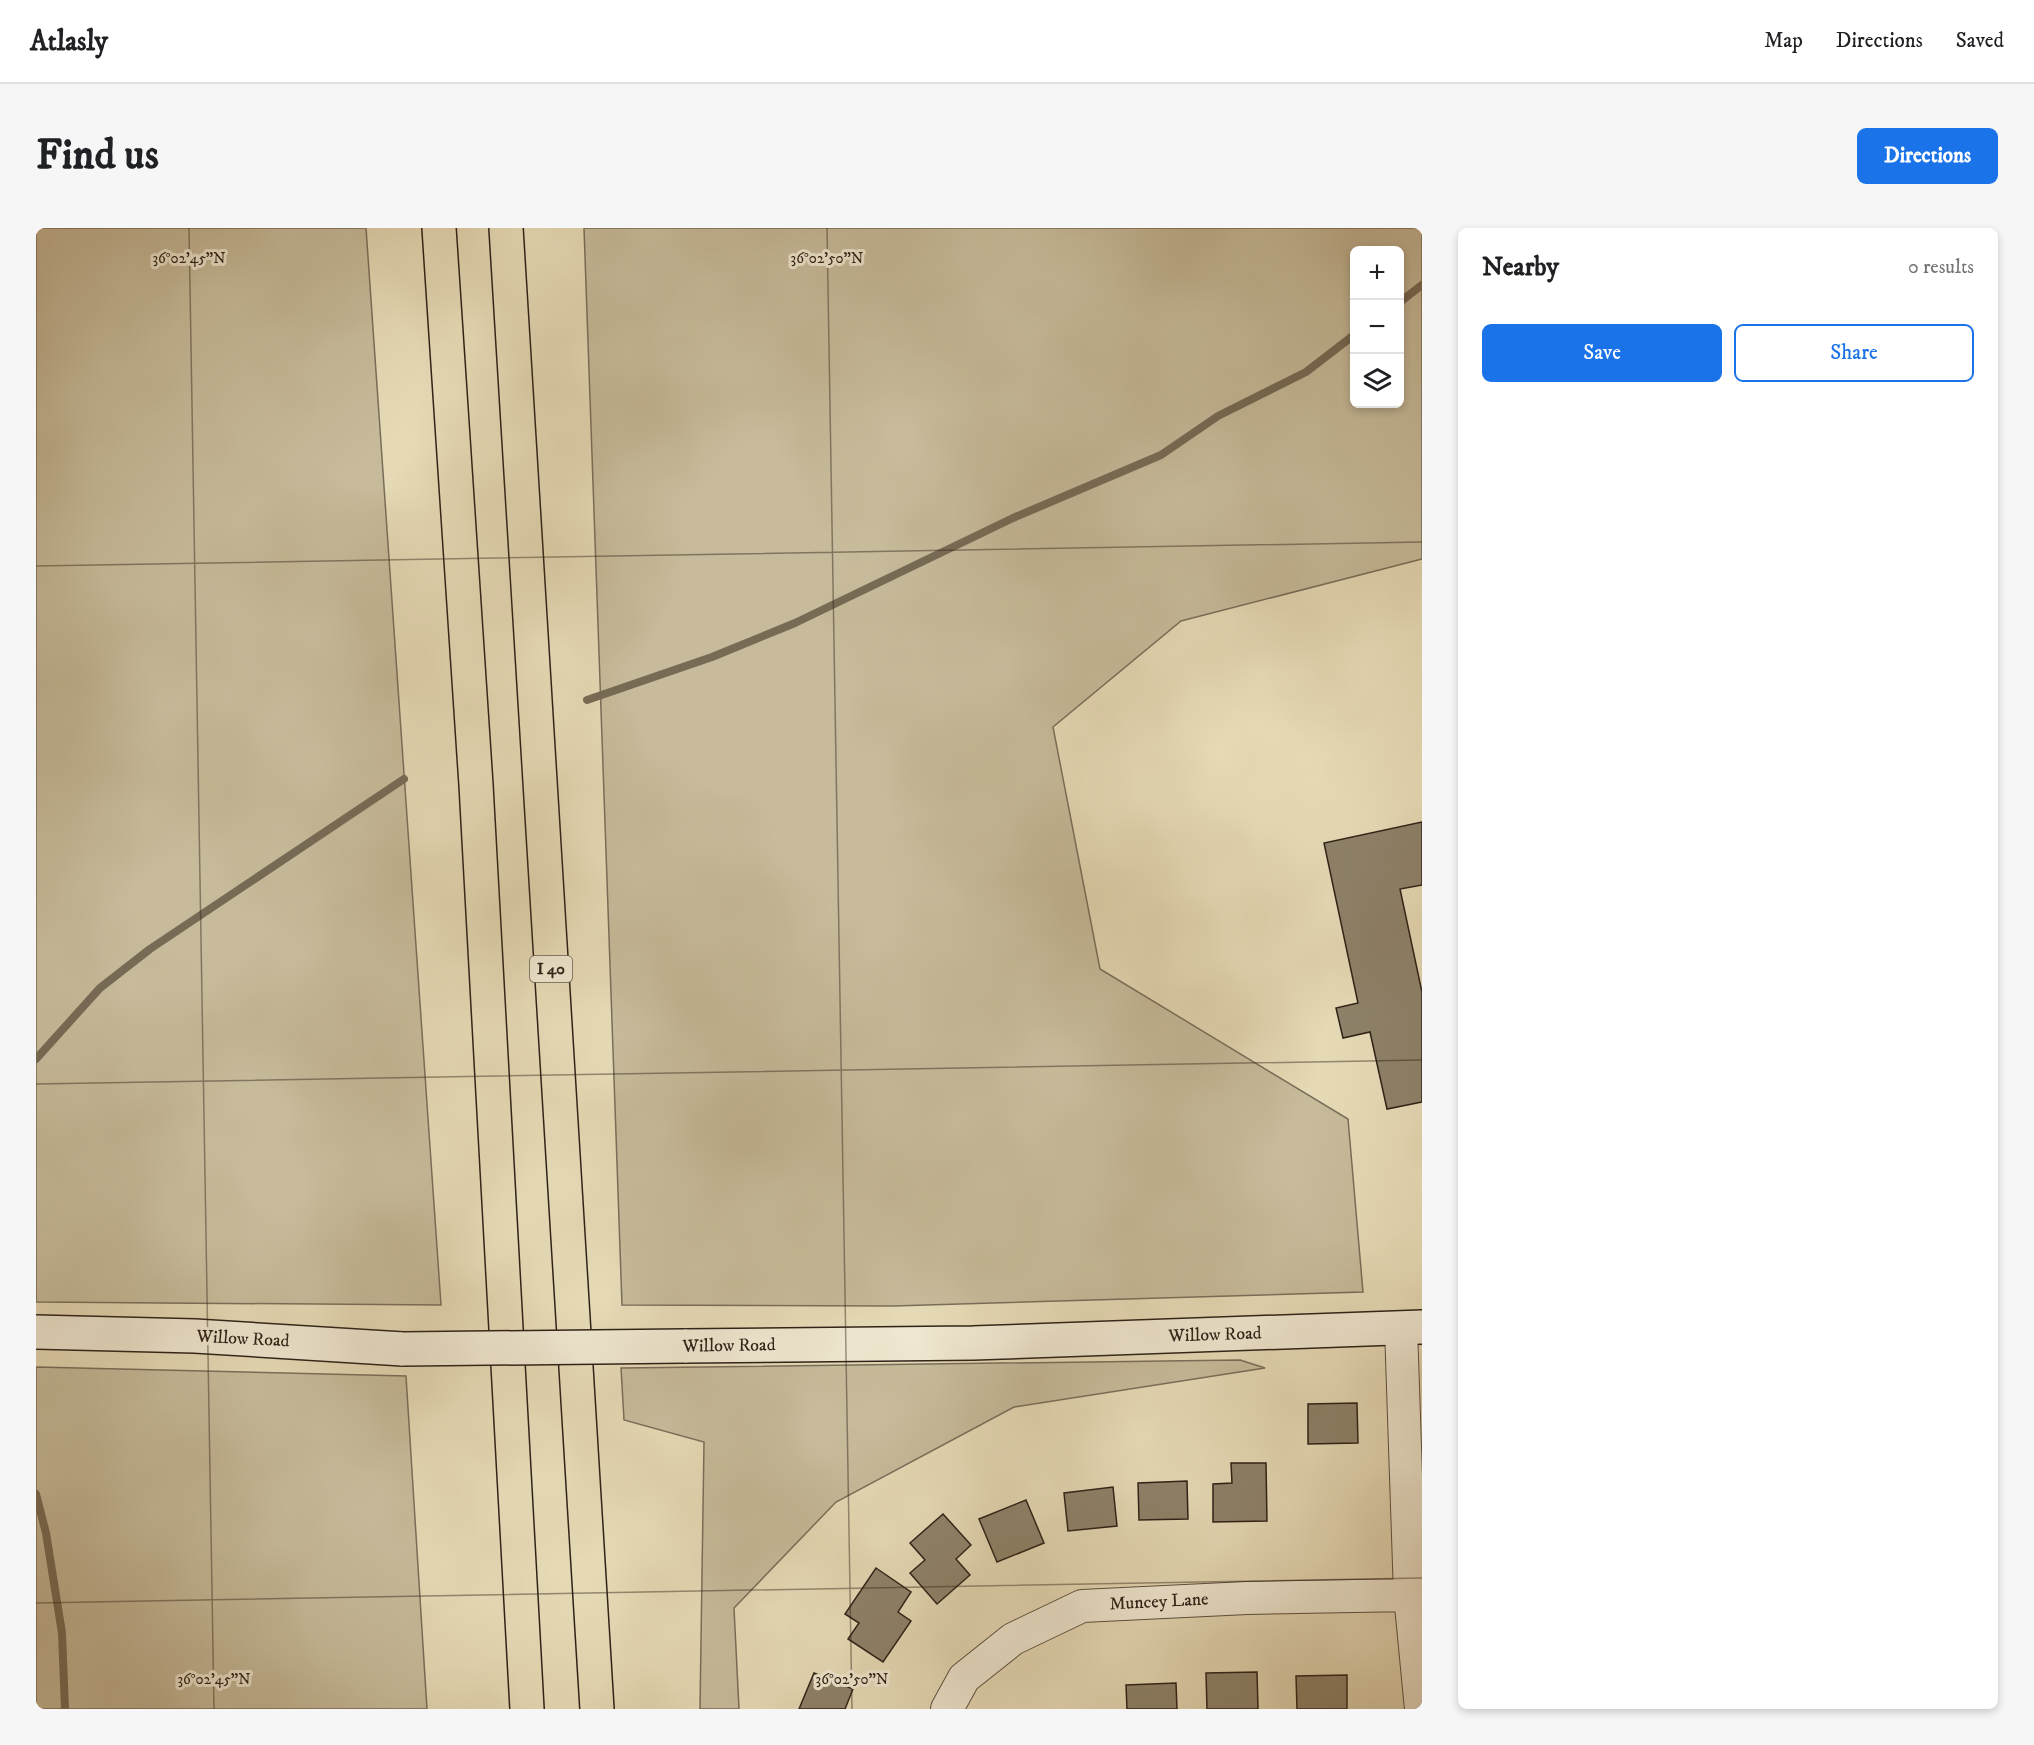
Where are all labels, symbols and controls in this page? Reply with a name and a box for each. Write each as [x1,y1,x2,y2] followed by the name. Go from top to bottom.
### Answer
[30,24,108,59] text: Atlasly
[1764,28,1803,54] text: Map
[1836,28,1923,54] text: Directions
[1956,28,2004,54] text: Saved
[1857,128,1998,184] button: Directions
[36,130,159,182] text: Find us
[1350,246,1404,408] map controls
[1350,246,1404,300] button: +
[152,249,226,268] text: 36°02'45"N
[791,249,863,268] text: 36°02'50"N
[1482,251,1559,284] text: Nearby
[1908,255,1974,280] text: 0 results
[1350,300,1404,354] button: −
[1482,324,1722,382] button: Save
[1734,324,1974,382] button: Share
[1350,354,1404,408] button: layers
[530,956,572,982] road number: I 40
[1167,1322,1262,1348] street label: Willow Road
[195,1326,290,1352] street label: Willow Road
[681,1334,776,1358] street label: Willow Road
[1109,1588,1209,1616] street label: Muncey Lane
[177,1670,251,1689] text: 36°02'45"N
[816,1670,888,1689] text: 36°02'50"N

